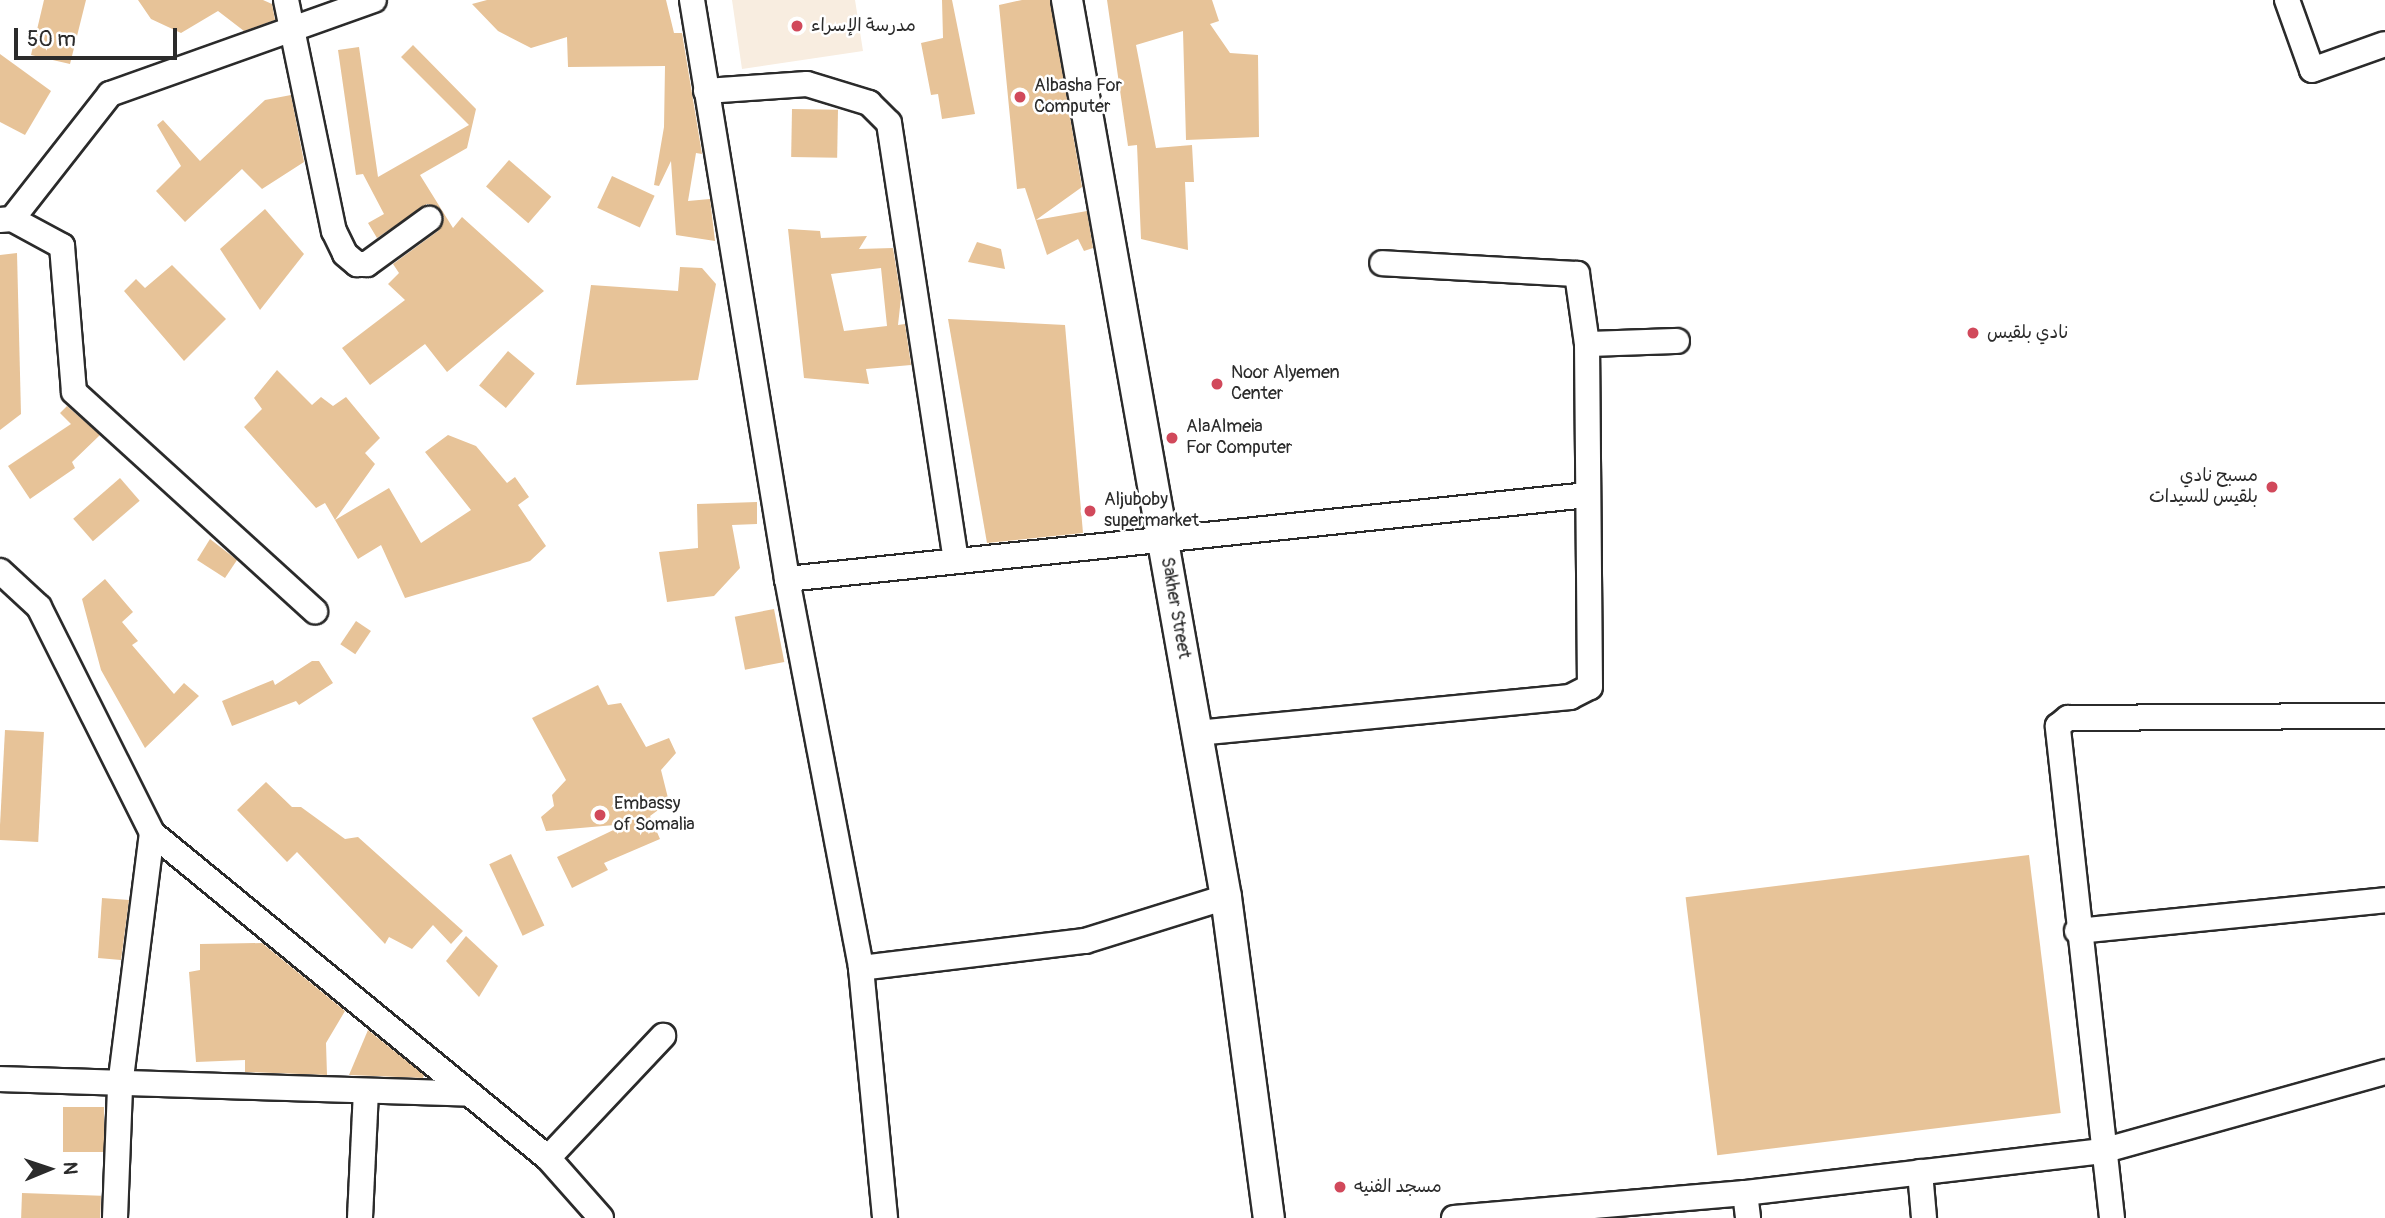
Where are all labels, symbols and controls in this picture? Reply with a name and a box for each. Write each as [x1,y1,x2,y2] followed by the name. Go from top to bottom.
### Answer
[18,14,180,58] scale bar
[811,15,916,37] place label: مدرسة الإسراء
[789,18,805,34] marker: مدرسة الإسراء
[27,26,76,53] text: 50 m
[1034,76,1122,119] place label: Albasha For Computer
[1012,89,1028,105] marker: Albasha For Computer
[1987,322,2068,344] place label: نادي بلقيس
[1965,325,1981,341] marker: نادي بلقيس
[1231,363,1340,406] place label: Noor Alyemen Center
[1209,376,1225,392] marker: Noor Alyemen Center
[1186,417,1292,460] place label: AlaAlmeia For Computer
[1164,430,1180,446] marker: AlaAlmeia For Computer
[2149,466,2258,508] place label: مسبح نادي بلقيس للسيدات
[2264,479,2280,495] marker: مسبح نادي بلقيس للسيدات
[1104,490,1199,532] place label: Aljuboby supermarket
[1082,503,1098,519] marker: Aljuboby supermarket
[1155,555,1195,661] street label: Sakher Street
[614,794,695,836] place label: Embassy of Somalia
[592,807,608,823] marker: Embassy of Somalia
[14,1134,84,1204] north arrow
[58,1161,82,1175] text: N
[1354,1176,1442,1198] place label: مسجد الفنيه
[1332,1179,1348,1195] marker: مسجد الفنيه

